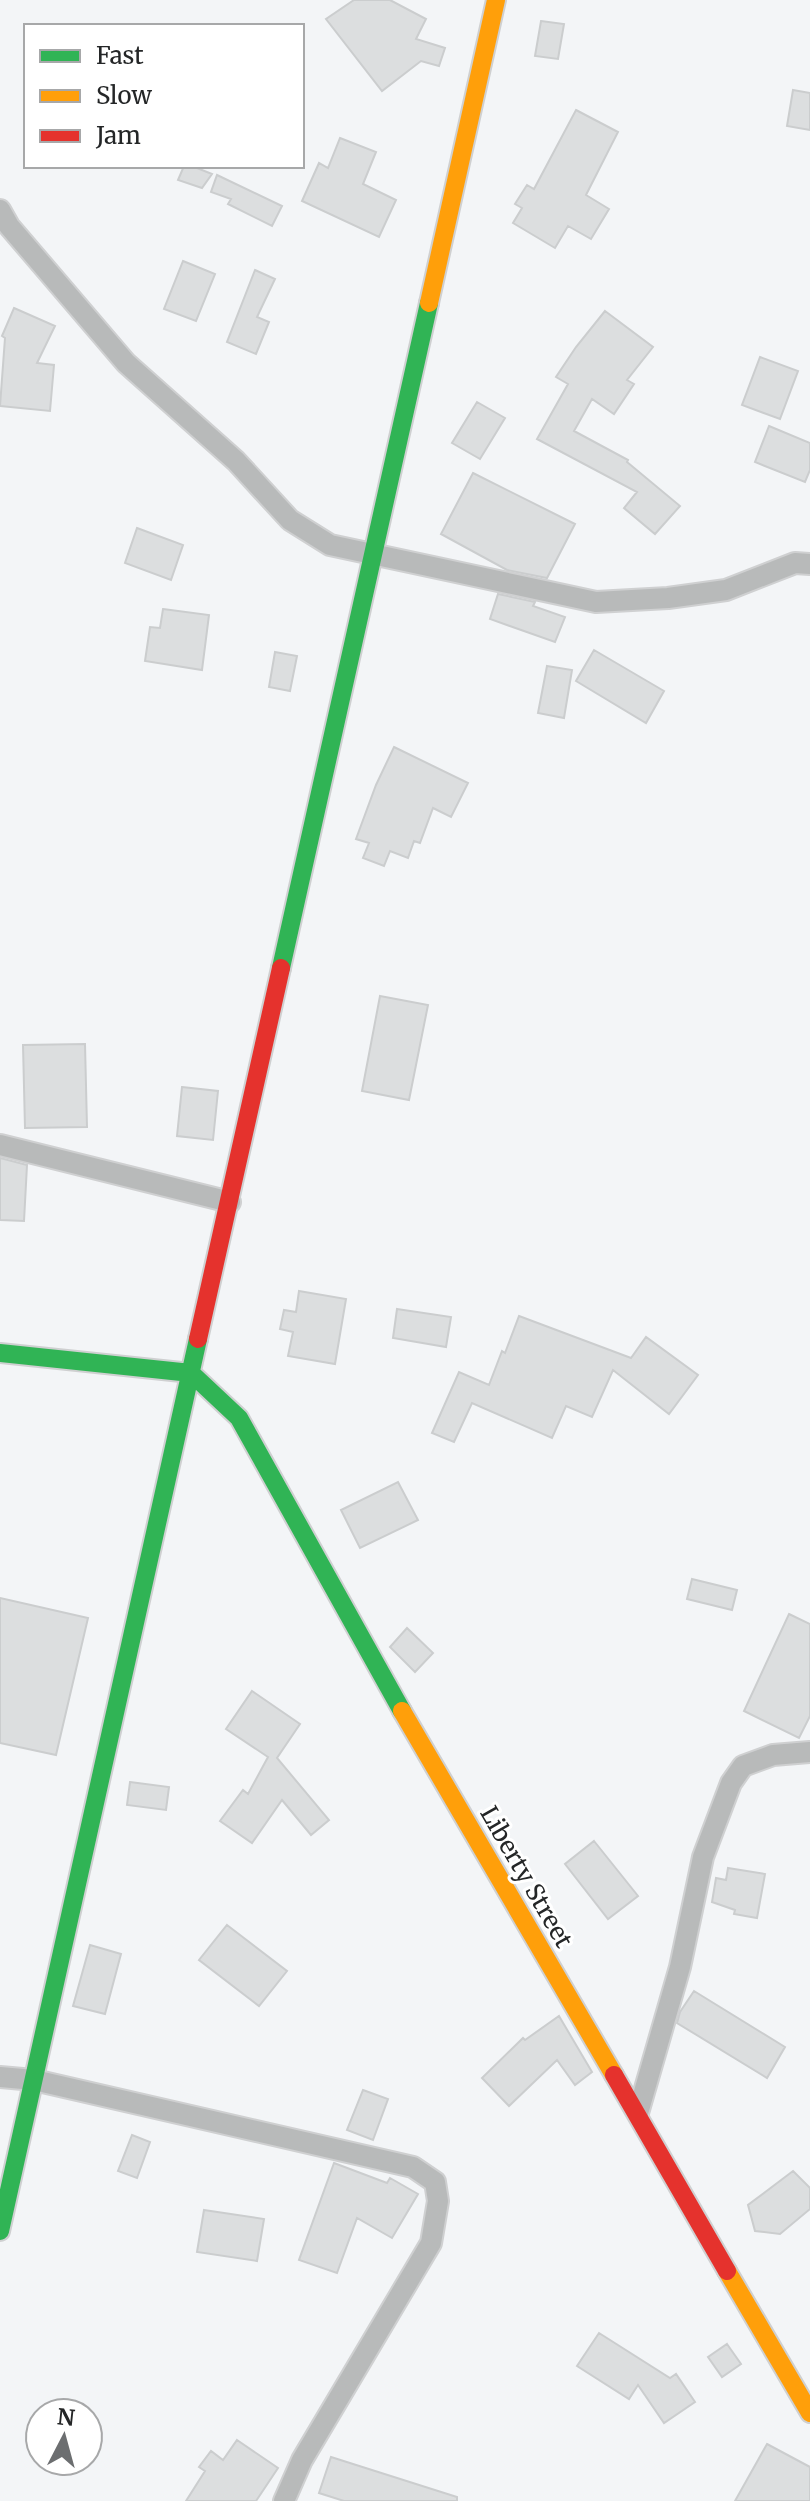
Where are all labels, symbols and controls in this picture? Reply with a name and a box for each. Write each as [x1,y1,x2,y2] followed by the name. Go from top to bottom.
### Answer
[24,24,304,168] legend
[96,40,144,71] text: Fast
[96,80,152,111] text: Slow
[95,120,141,151] text: Jam
[473,1800,580,1954] street label: Liberty Street
[24,2397,104,2477] north arrow
[56,2402,77,2432] text: N

